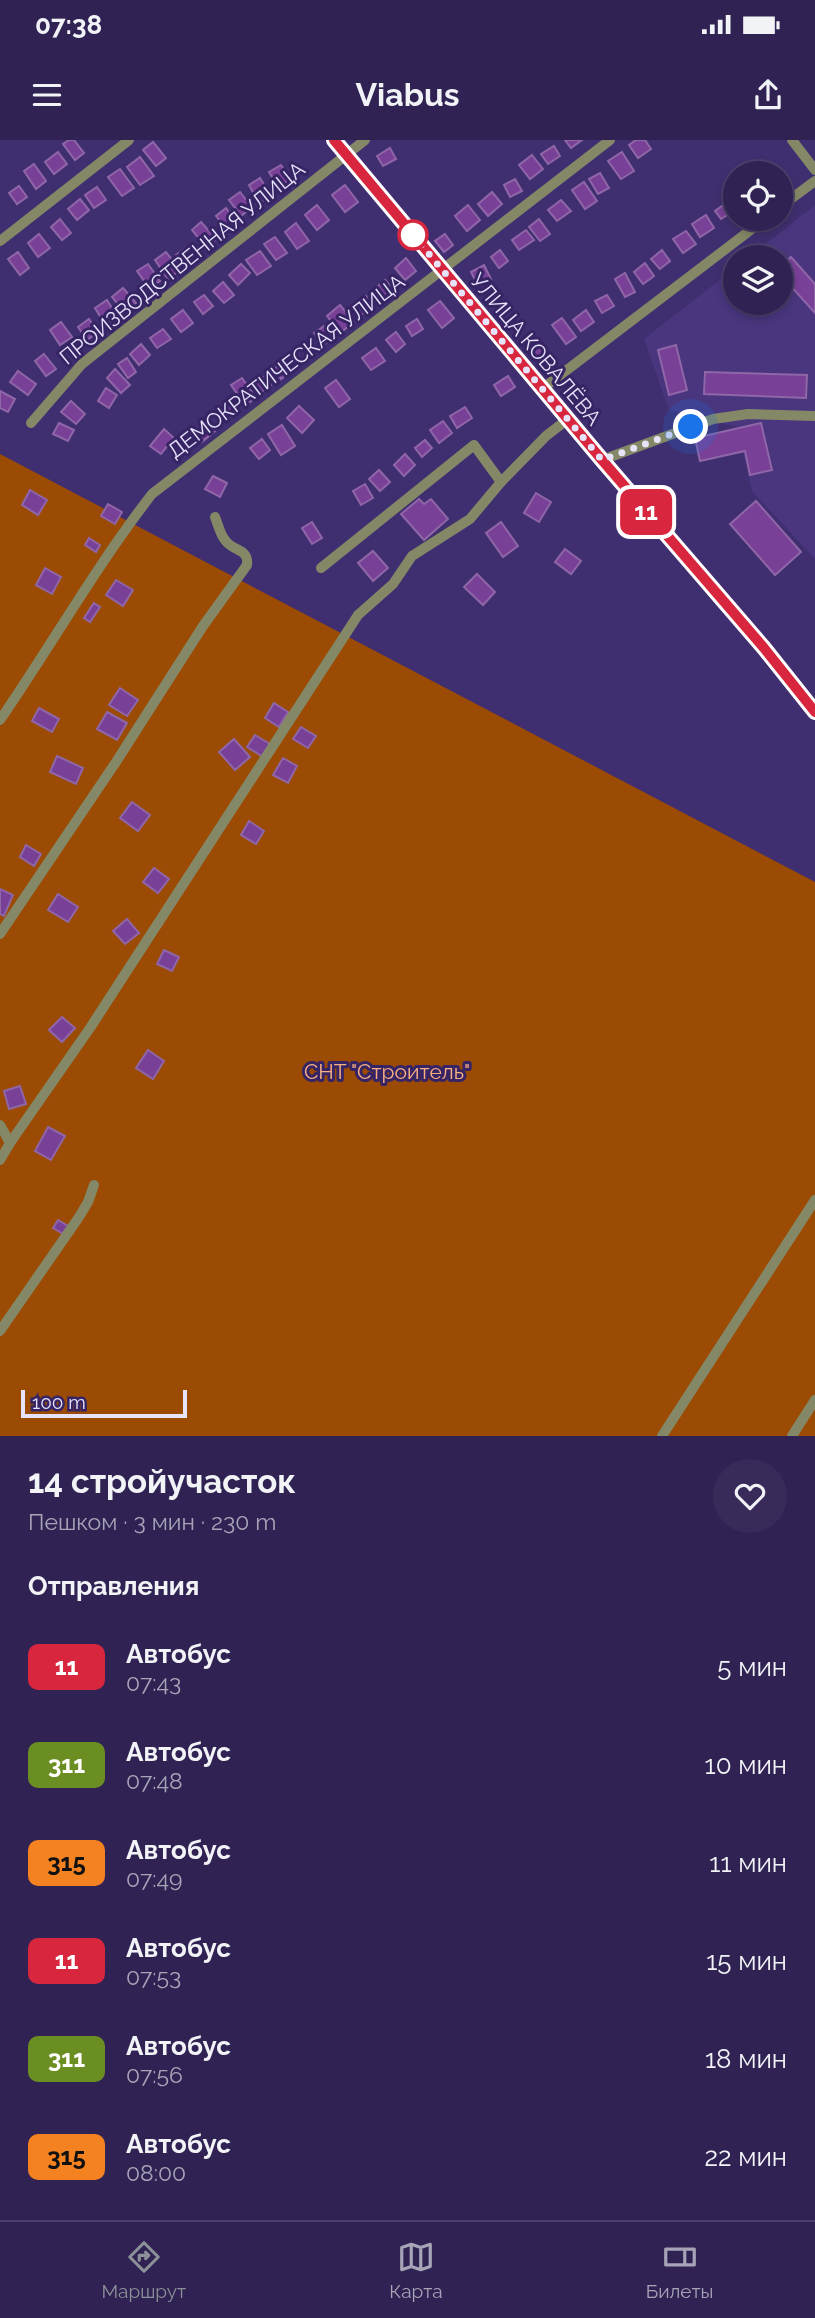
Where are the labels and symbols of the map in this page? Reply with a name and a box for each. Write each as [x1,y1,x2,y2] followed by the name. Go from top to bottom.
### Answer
[54,156,310,370] street label: ПРОИЗВОДСТВЕННАЯ УЛИЦА
[398,220,428,250] unlabelled marker
[465,268,607,430] street label: УЛИЦА КОВАЛЁВА
[163,269,409,463] street label: ДЕМОКРАТИЧЕСКАЯ УЛИЦА
[673,409,708,444] your location
[614,489,678,535] line badge: 11
[304,1059,470,1084] park label: СНТ "Строитель"
[21,1387,187,1419] scale bar

